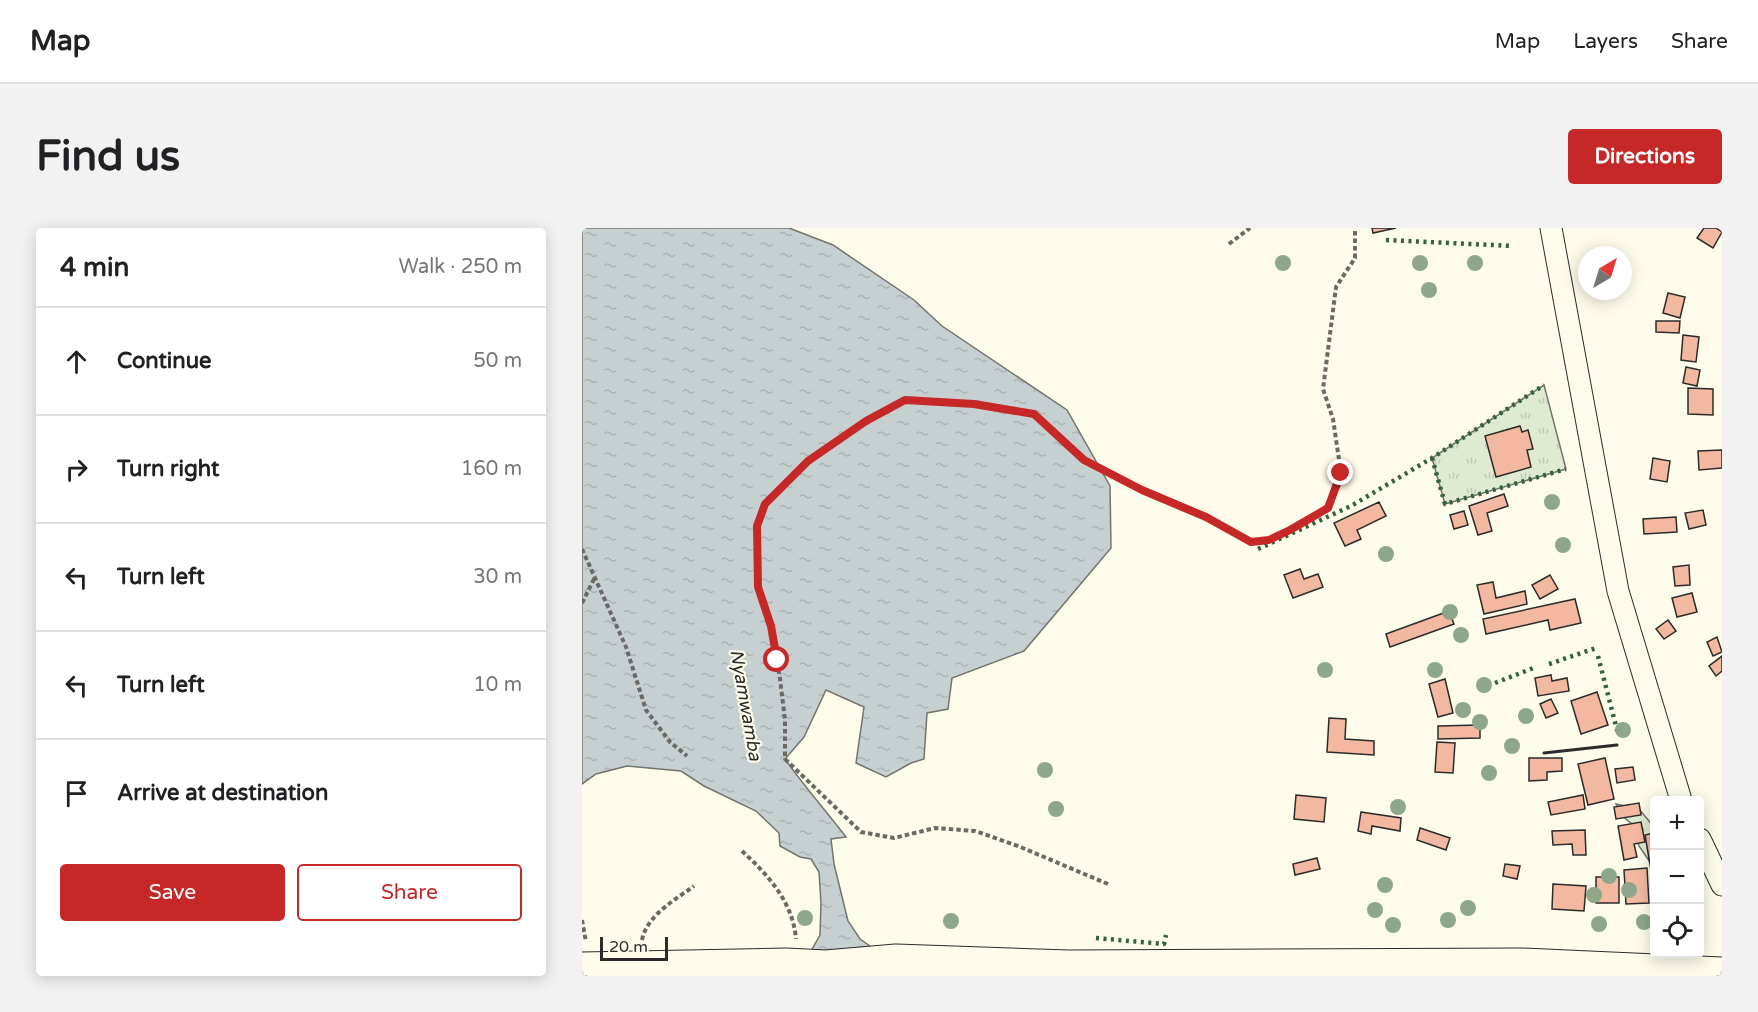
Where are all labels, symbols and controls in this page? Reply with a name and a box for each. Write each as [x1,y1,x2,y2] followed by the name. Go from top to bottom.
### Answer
[30,24,90,58] text: Map
[1495,29,1540,54] text: Map
[1573,29,1638,54] text: Layers
[1671,29,1728,54] text: Share
[1568,129,1722,184] button: Directions
[36,131,180,182] text: Find us
[1578,246,1632,300] north arrow
[60,252,129,283] text: 4 min
[399,255,522,279] text: Walk · 250 m
[60,345,93,378] icon: ahead
[117,348,212,374] text: Continue
[473,349,522,373] text: 50 m
[60,453,93,486] icon: right
[117,456,219,482] text: Turn right
[461,457,522,481] text: 160 m
[1327,459,1353,485] route end
[60,561,93,594] icon: left
[117,564,205,590] text: Turn left
[473,565,522,589] text: 30 m
[763,646,789,672] route start
[725,648,767,763] water label: Nyamwamba
[60,669,93,702] icon: left
[117,672,205,698] text: Turn left
[473,673,522,697] text: 10 m
[60,777,93,810] icon: arrive
[117,780,328,806] text: Arrive at destination
[1650,796,1704,958] map controls
[1650,796,1704,850] button: +
[1650,850,1704,904] button: −
[60,864,285,921] button: Save
[297,864,522,921] button: Share
[1650,904,1704,958] button: locate
[600,934,668,962] scale bar
[609,937,648,957] text: 20 m

